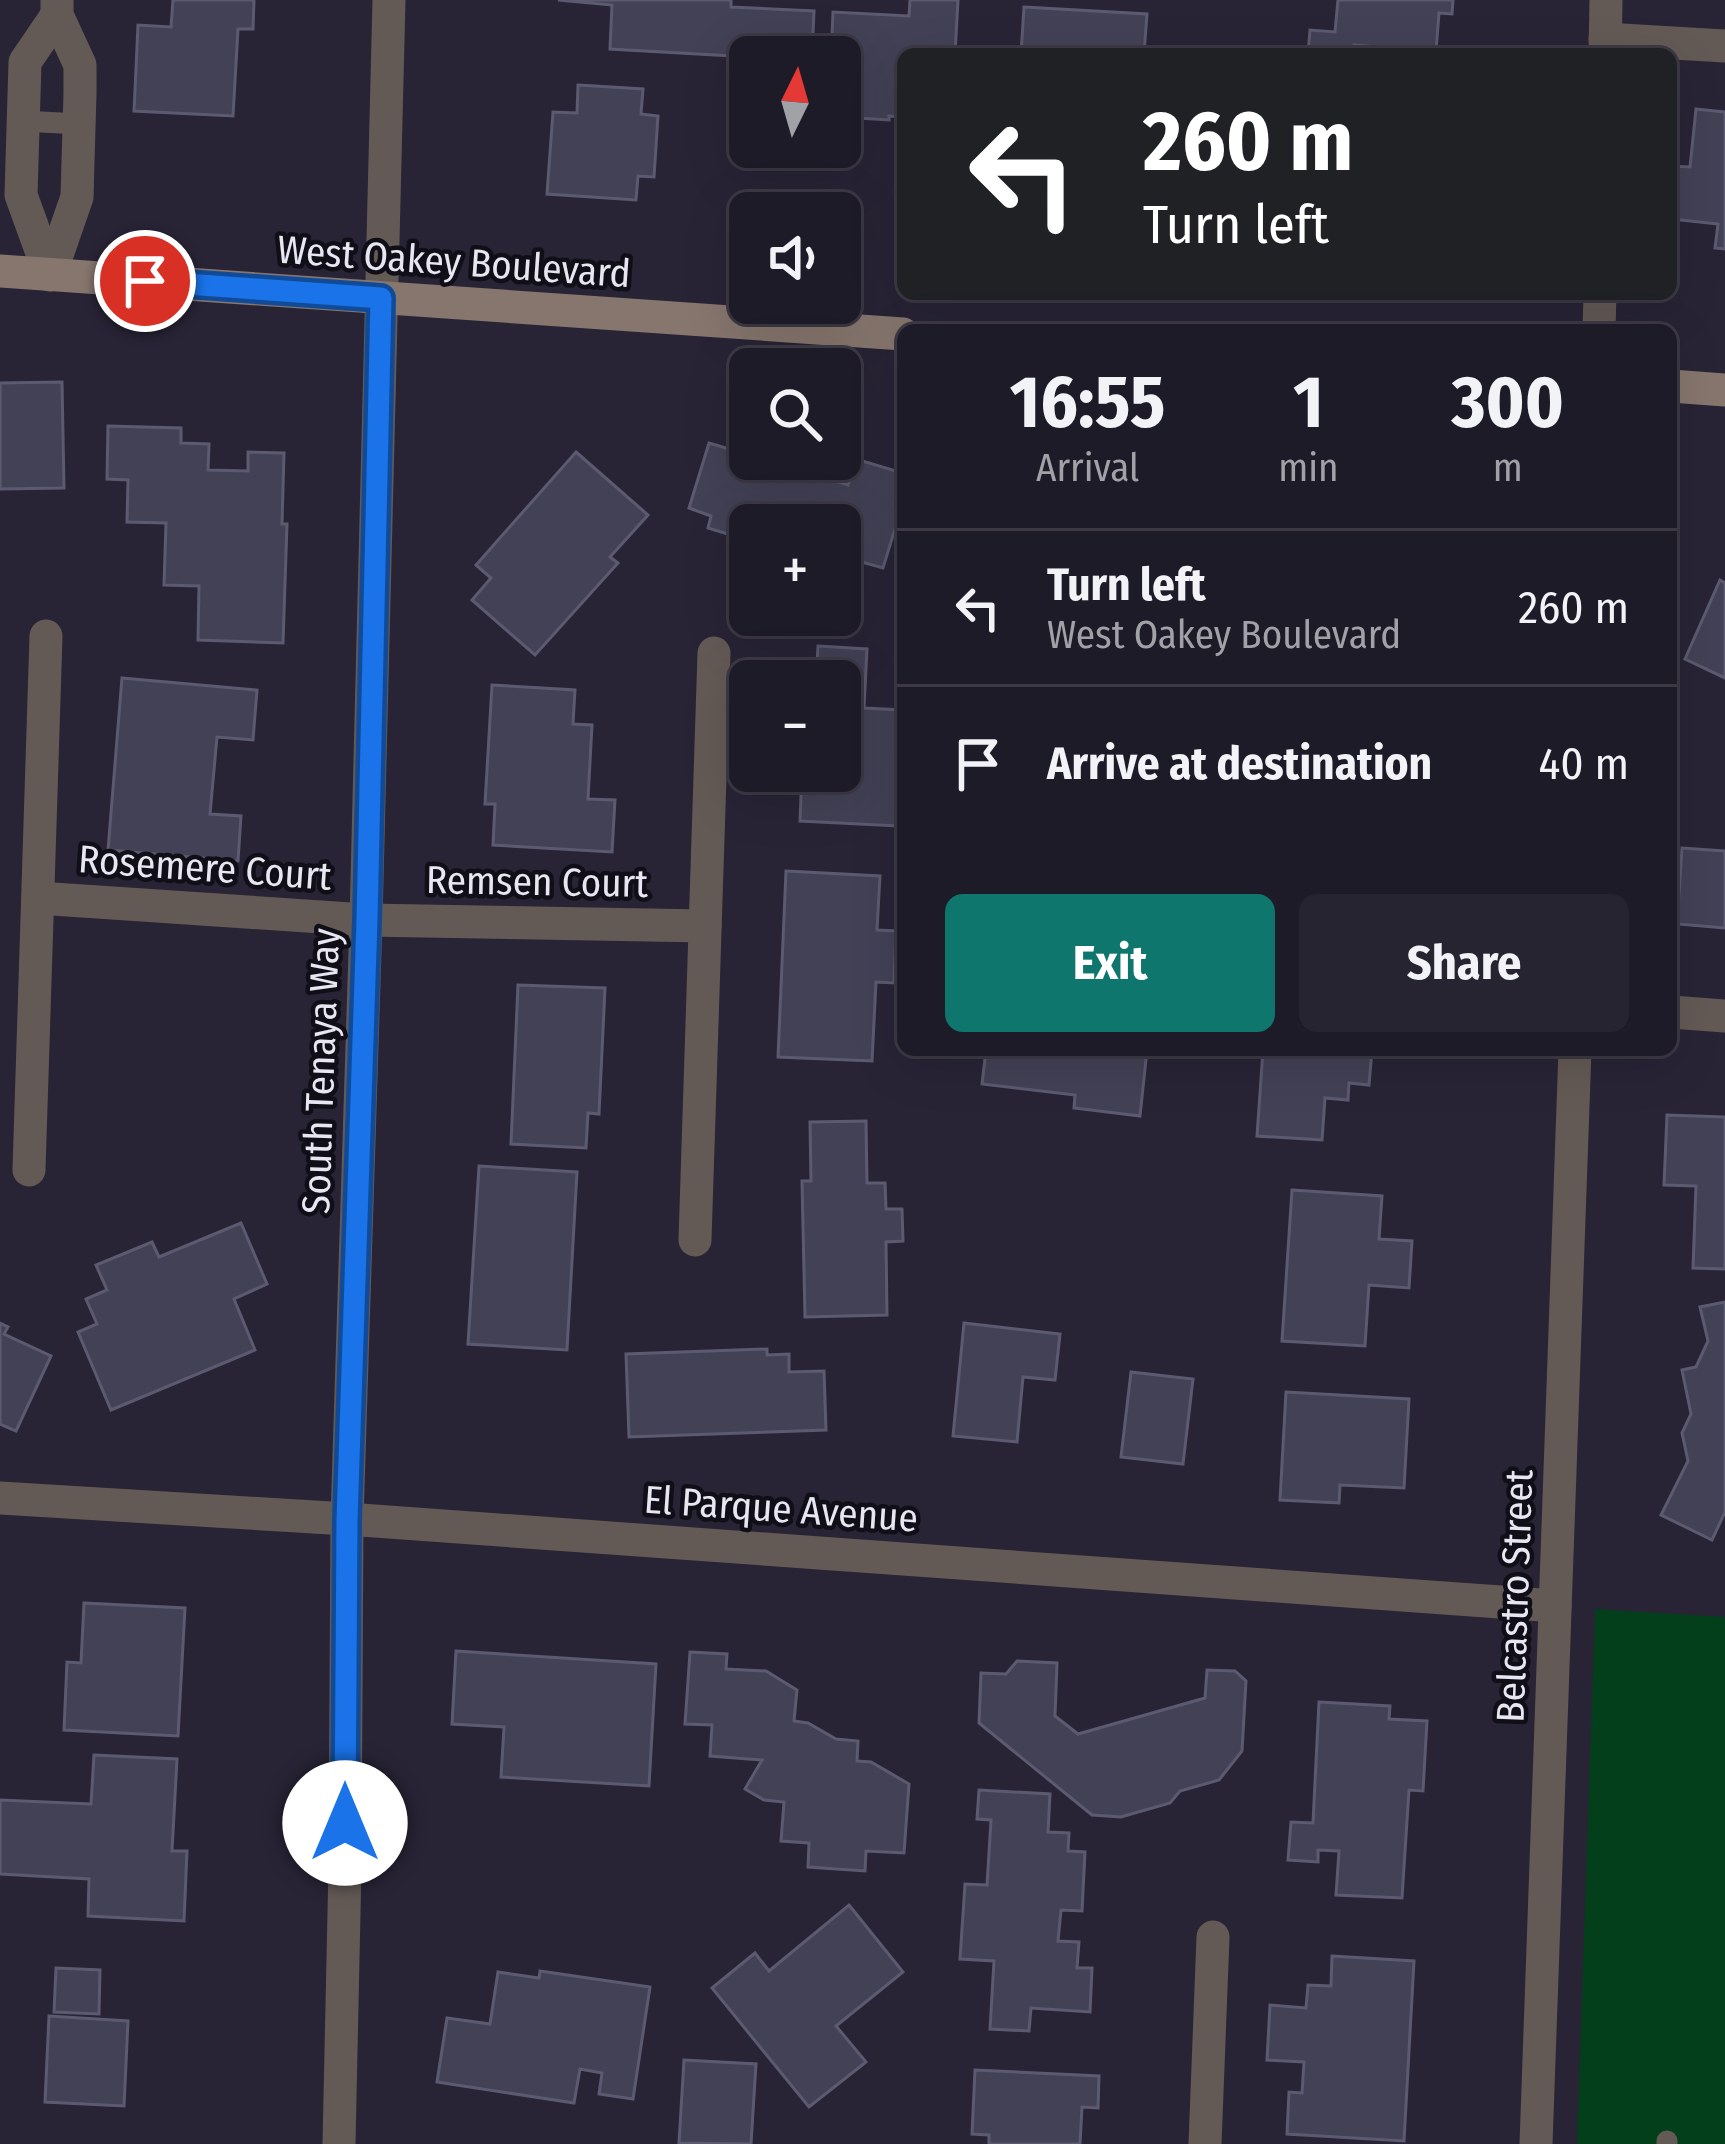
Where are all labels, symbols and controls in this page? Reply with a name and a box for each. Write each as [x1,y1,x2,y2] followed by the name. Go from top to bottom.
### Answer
[729,36,861,168] north arrow
[729,36,861,792] map controls
[1143,91,1353,192] text: 260 m
[945,96,1101,252] icon: left
[729,192,861,324] button: sound
[1143,193,1329,257] text: Turn left
[276,227,632,297] street label: West Oakey Boulevard
[94,230,196,332] pin
[112,248,178,314] icon: arrive
[729,348,861,480] button: search
[1010,360,1165,446] text: 16:55
[1293,360,1324,446] text: 1
[1451,360,1564,446] text: 300
[1036,445,1139,491] text: Arrival
[1278,445,1339,491] text: min
[1493,445,1523,491] text: m
[729,504,861,636] button: +
[1047,558,1206,612] text: Turn left
[945,575,1011,641] icon: left
[1518,581,1629,635] text: 260 m
[1047,612,1401,658] text: West Oakey Boulevard
[729,660,861,792] button: −
[945,731,1011,797] icon: arrive
[1047,737,1432,791] text: Arrive at destination
[1539,737,1629,791] text: 40 m
[77,836,333,900] street label: Rosemere Court
[426,857,649,907] street label: Remsen Court
[945,894,1275,1032] button: Exit
[1299,894,1629,1032] button: Share
[293,927,349,1215] street label: South Tenaya Way
[1488,1468,1542,1723] street label: Belcastro Street
[642,1476,919,1542] street label: El Parque Avenue
[282,1760,408,1886] position arrow

